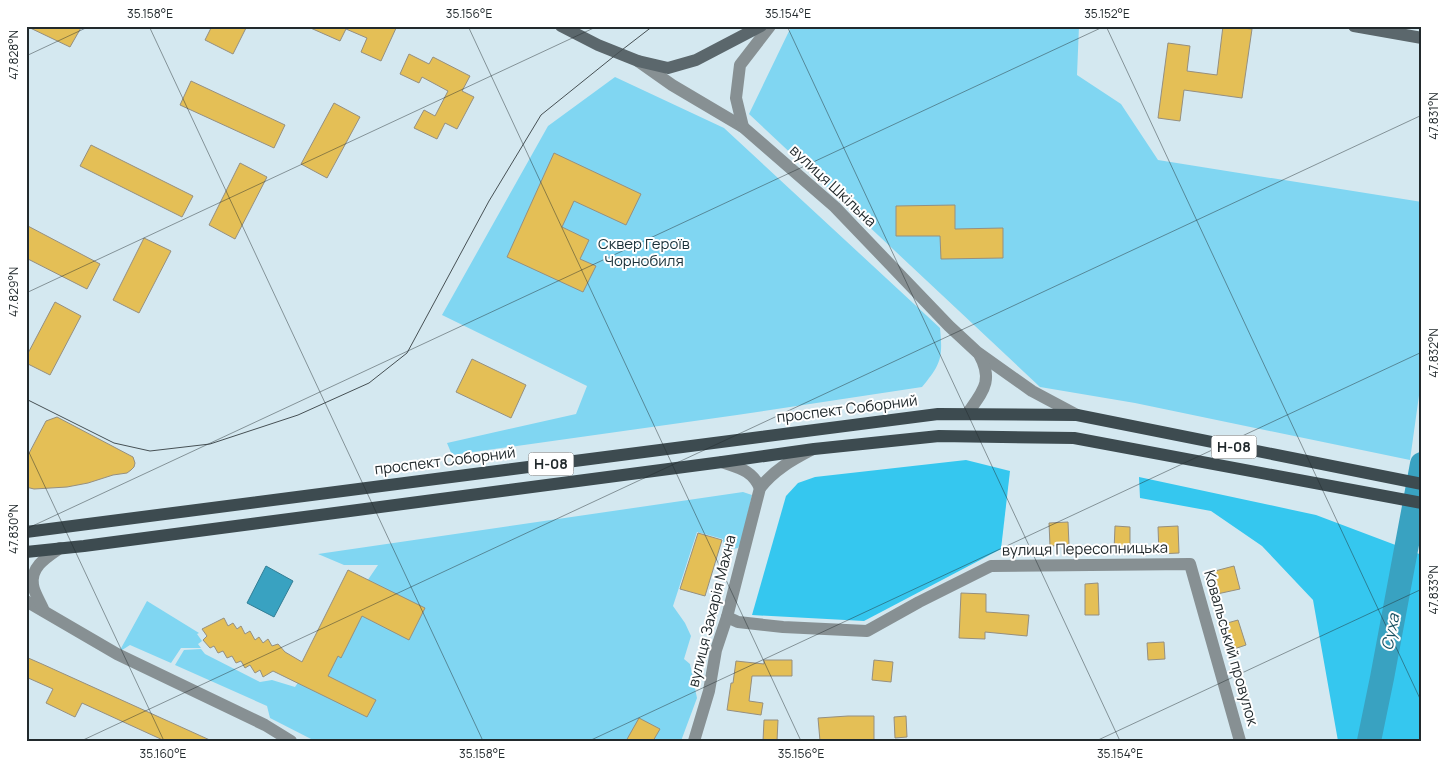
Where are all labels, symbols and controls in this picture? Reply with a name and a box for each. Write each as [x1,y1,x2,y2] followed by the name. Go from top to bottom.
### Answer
[127,5,173,22] text: 35.158°E
[446,5,492,22] text: 35.156°E
[765,5,811,22] text: 35.154°E
[1084,5,1130,22] text: 35.152°E
[5,30,22,80] text: 47.828°N
[1425,92,1442,140] text: 47.831°N
[785,140,881,231] street label: вулиця Шкільна
[598,233,690,271] park label: Сквер Героїв Чорнобиля
[5,267,22,317] text: 47.829°N
[1425,328,1442,378] text: 47.832°N
[775,389,919,428] street label: проспект Соборний
[1212,436,1256,458] road number: Н-08
[373,441,517,480] street label: проспект Соборний
[528,452,574,476] road number: Н-08
[5,504,22,554] text: 47.830°N
[682,533,741,689] street label: вулиця Захарія Махна
[1002,537,1168,560] street label: вулиця Пересопницька
[1425,565,1442,615] text: 47.833°N
[1199,568,1264,729] street label: Ковальський провулок
[1376,611,1405,652] water label: Суха
[140,745,187,762] text: 35.160°E
[459,745,505,762] text: 35.158°E
[778,745,824,762] text: 35.156°E
[1097,745,1143,762] text: 35.154°E

